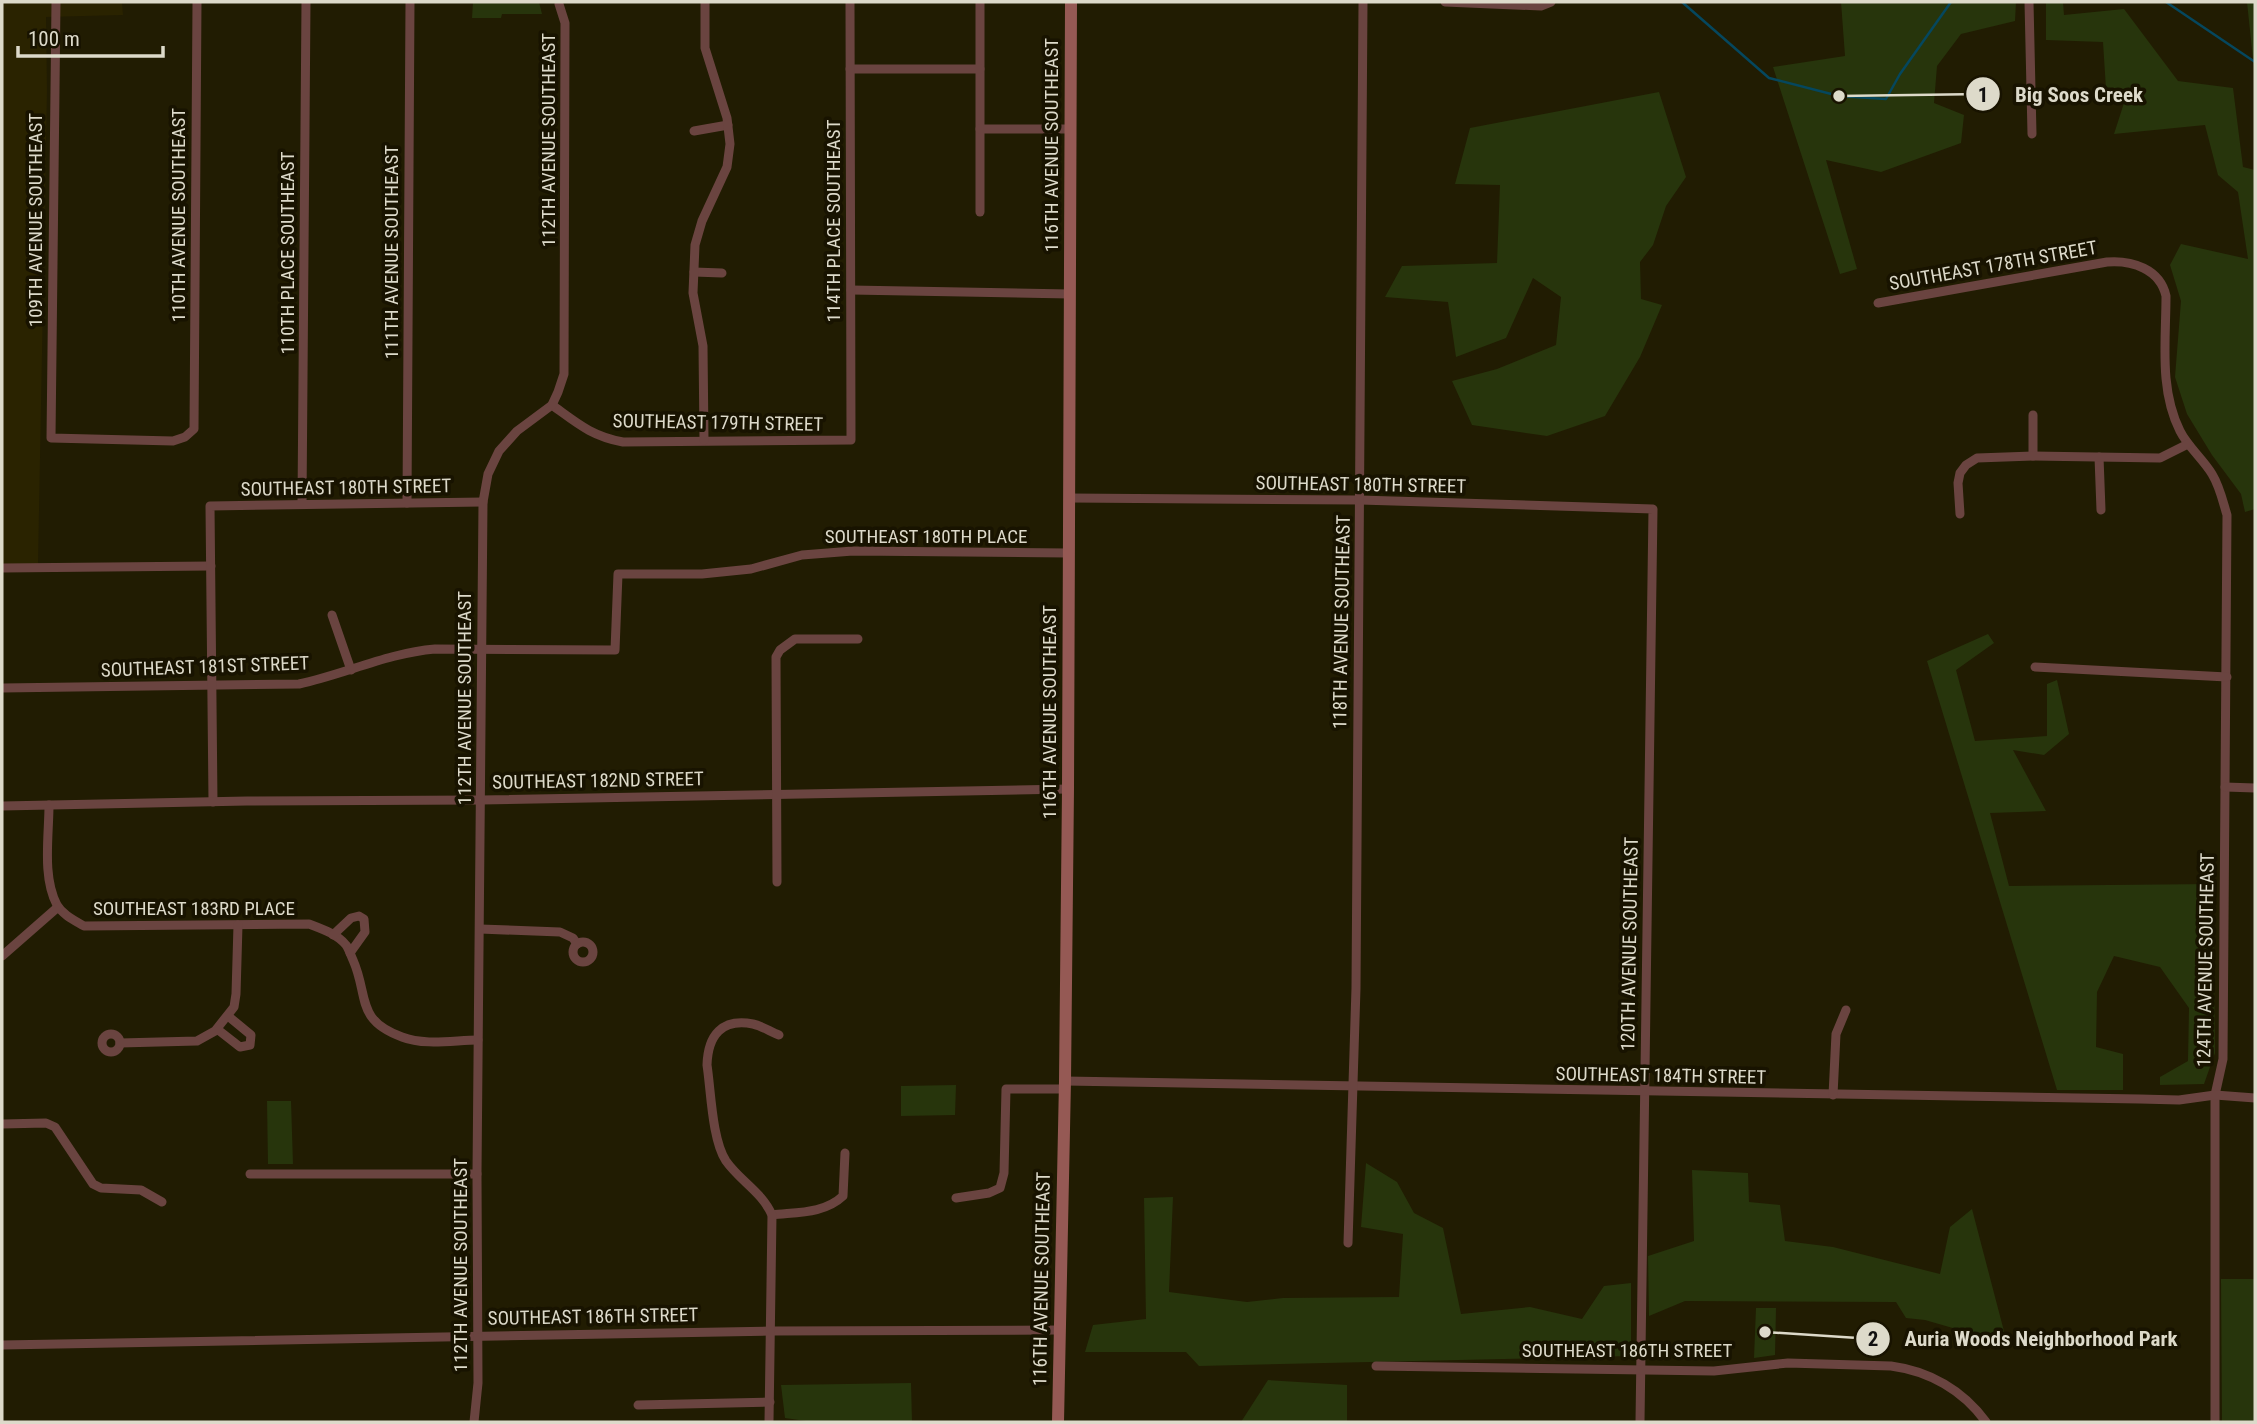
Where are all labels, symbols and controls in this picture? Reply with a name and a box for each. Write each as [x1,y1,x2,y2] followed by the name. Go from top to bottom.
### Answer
[18,14,163,58] scale bar
[28,27,80,51] text: 100 m
[537,33,560,247] street label: 112TH AVENUE SOUTHEAST
[1040,38,1063,252] street label: 116TH AVENUE SOUTHEAST
[1966,73,2157,115] callout: Big Soos Creek
[1978,83,1988,107] text: 1
[2015,83,2144,107] text: Big Soos Creek
[167,108,190,322] street label: 110TH AVENUE SOUTHEAST
[24,113,47,327] street label: 109TH AVENUE SOUTHEAST
[822,119,845,323] street label: 114TH PLACE SOUTHEAST
[380,145,403,359] street label: 111TH AVENUE SOUTHEAST
[276,151,299,355] street label: 110TH PLACE SOUTHEAST
[1887,236,2099,295] street label: SOUTHEAST 178TH STREET
[612,409,824,436] street label: SOUTHEAST 179TH STREET
[1255,471,1467,498] street label: SOUTHEAST 180TH STREET
[240,474,452,501] street label: SOUTHEAST 180TH STREET
[1328,515,1355,729] street label: 118TH AVENUE SOUTHEAST
[825,525,1027,548] street label: SOUTHEAST 180TH PLACE
[453,591,476,805] street label: 112TH AVENUE SOUTHEAST
[1038,605,1061,819] street label: 116TH AVENUE SOUTHEAST
[100,651,310,682] street label: SOUTHEAST 181ST STREET
[492,767,704,794] street label: SOUTHEAST 182ND STREET
[1616,837,1643,1051] street label: 120TH AVENUE SOUTHEAST
[2192,853,2219,1067] street label: 124TH AVENUE SOUTHEAST
[93,897,295,920] street label: SOUTHEAST 183RD PLACE
[1555,1062,1767,1089] street label: SOUTHEAST 184TH STREET
[449,1158,472,1372] street label: 112TH AVENUE SOUTHEAST
[1028,1172,1055,1386] street label: 116TH AVENUE SOUTHEAST
[487,1303,699,1330] street label: SOUTHEAST 186TH STREET
[1855,1318,2191,1360] callout: Auria Woods Neighborhood Park
[1868,1327,1878,1351] text: 2
[1905,1327,2178,1351] text: Auria Woods Neighborhood Park
[1522,1339,1732,1362] street label: SOUTHEAST 186TH STREET

